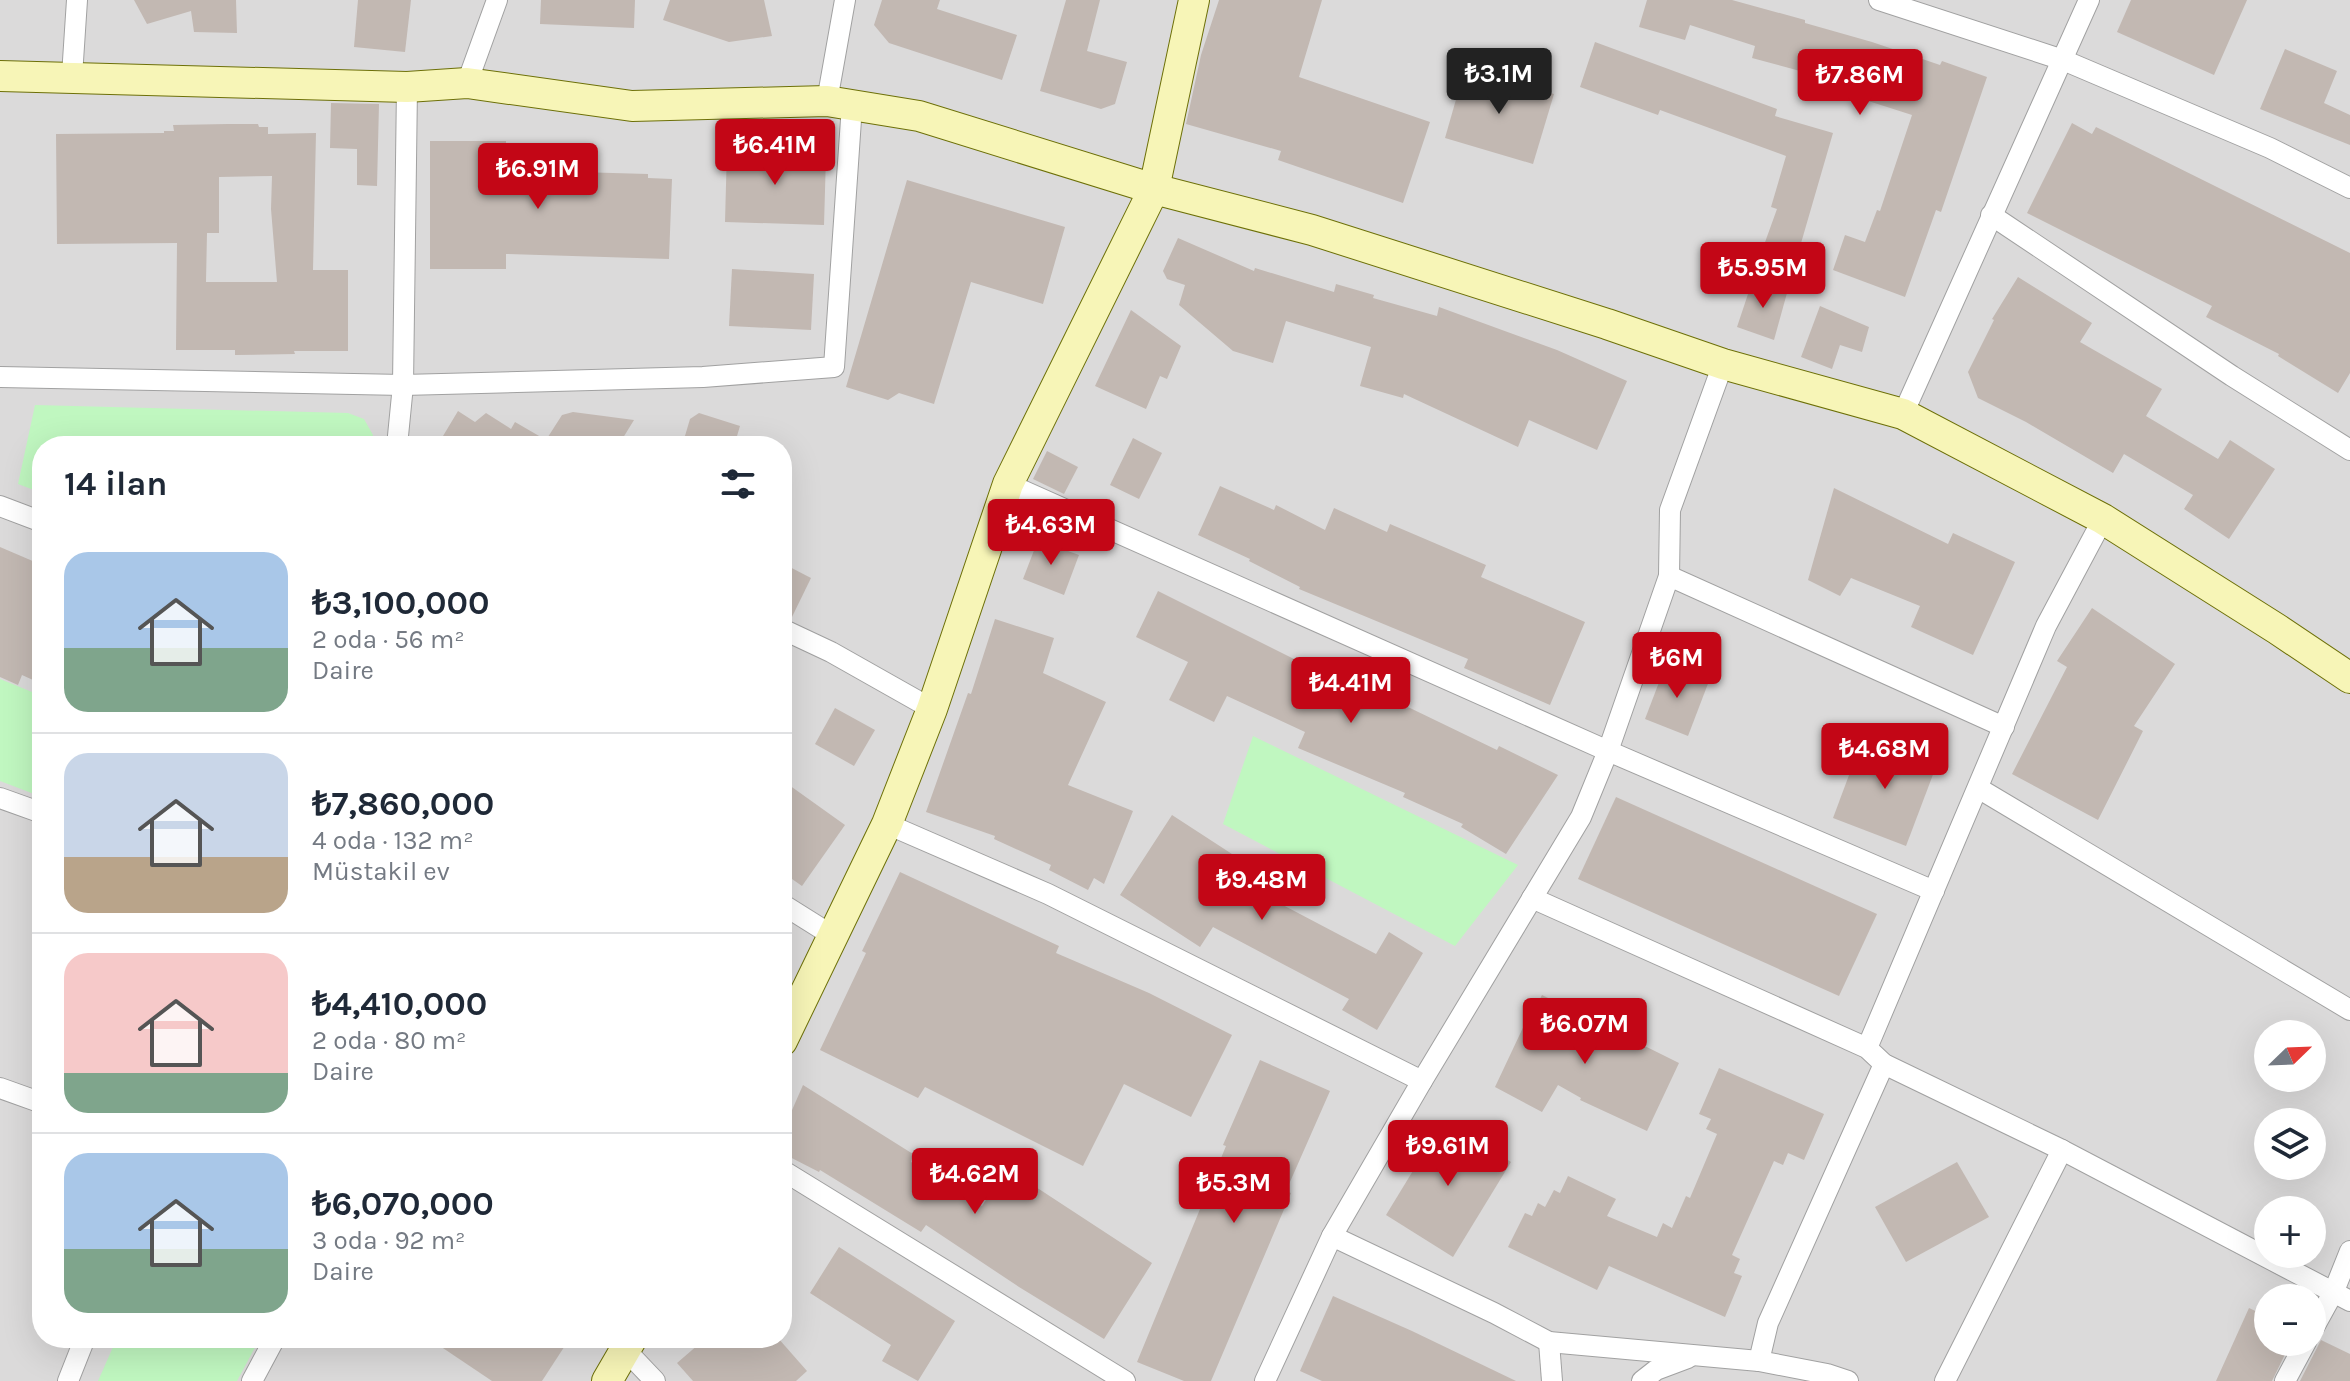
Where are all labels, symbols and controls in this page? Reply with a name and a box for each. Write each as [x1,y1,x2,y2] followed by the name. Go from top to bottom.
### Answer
[1443,48,1555,116] pin: ₺3.1M
[1795,49,1925,117] pin: ₺7.86M
[1465,58,1533,89] text: ₺3.1M
[1816,59,1904,90] text: ₺7.86M
[710,119,840,187] pin: ₺6.41M
[733,129,817,160] text: ₺6.41M
[473,143,603,211] pin: ₺6.91M
[496,153,580,184] text: ₺6.91M
[1698,242,1828,310] pin: ₺5.95M
[1718,252,1808,283] text: ₺5.95M
[716,462,760,506] icon: filters
[64,464,168,504] text: 14 ilan
[986,499,1116,567] pin: ₺4.63M
[1006,509,1096,540] text: ₺4.63M
[312,583,489,623] text: ₺3,100,000
[128,584,224,680] icon: home
[312,624,465,655] text: 2 oda · 56 m²
[1638,632,1716,700] pin: ₺6M
[1650,642,1704,673] text: ₺6M
[312,655,374,686] text: Daire
[1286,657,1416,725] pin: ₺4.41M
[1309,667,1393,698] text: ₺4.41M
[1820,723,1950,791] pin: ₺4.68M
[1839,733,1931,764] text: ₺4.68M
[312,784,494,824] text: ₺7,860,000
[128,785,224,881] icon: home
[312,825,474,856] text: 4 oda · 132 m²
[1197,854,1327,922] pin: ₺9.48M
[312,856,450,887] text: Müstakil ev
[1216,864,1308,895] text: ₺9.48M
[312,984,487,1024] text: ₺4,410,000
[128,985,224,1081] icon: home
[1520,998,1650,1066] pin: ₺6.07M
[1541,1008,1629,1039] text: ₺6.07M
[2254,1020,2326,1092] north arrow
[2254,1020,2326,1356] map controls
[312,1025,467,1056] text: 2 oda · 80 m²
[312,1056,374,1087] text: Daire
[2254,1108,2326,1180] button: layers
[1383,1120,1513,1188] pin: ₺9.61M
[1406,1130,1490,1161] text: ₺9.61M
[910,1148,1040,1216] pin: ₺4.62M
[1178,1157,1290,1225] pin: ₺5.3M
[930,1158,1020,1189] text: ₺4.62M
[1197,1167,1271,1198] text: ₺5.3M
[312,1184,494,1224] text: ₺6,070,000
[128,1185,224,1281] icon: home
[2254,1196,2326,1268] button: +
[312,1225,466,1256] text: 3 oda · 92 m²
[312,1256,374,1287] text: Daire
[2254,1284,2326,1356] button: −

